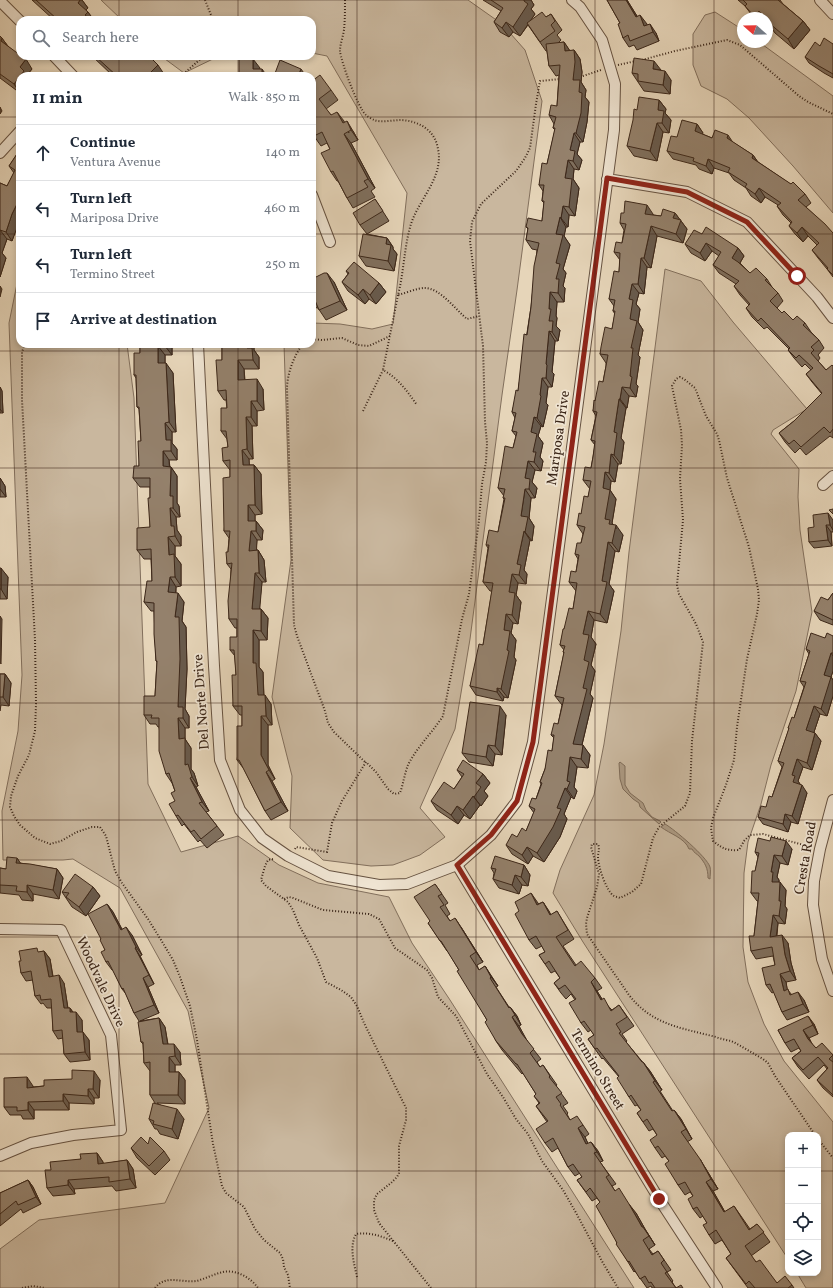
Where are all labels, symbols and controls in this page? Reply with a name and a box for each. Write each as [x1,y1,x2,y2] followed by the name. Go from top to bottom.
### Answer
[737,12,773,48] north arrow
[16,16,316,60] search box
[30,27,52,49] icon: search
[62,28,139,49] text: Search here
[32,87,83,110] text: 11 min
[228,89,300,107] text: Walk · 850 m
[70,133,135,154] text: Continue
[32,142,54,164] icon: ahead
[266,144,300,162] text: 140 m
[70,154,161,172] text: Ventura Avenue
[70,189,132,210] text: Turn left
[32,198,54,220] icon: left
[264,200,300,218] text: 460 m
[70,210,159,228] text: Mariposa Drive
[70,245,132,266] text: Turn left
[32,254,54,276] icon: left
[265,256,300,274] text: 250 m
[70,266,155,284] text: Termino Street
[788,267,806,285] route start
[32,310,54,332] icon: arrive
[70,310,217,331] text: Arrive at destination
[543,389,575,487] street label: Mariposa Drive
[189,653,215,751] street label: Del Norte Drive
[790,820,822,896] street label: Cresta Road
[71,934,129,1031] street label: Woodvale Drive
[565,1026,629,1114] street label: Termino Street
[785,1132,821,1276] map controls
[785,1132,821,1168] button: +
[785,1168,821,1204] button: −
[650,1190,668,1208] route end
[785,1204,821,1240] button: locate
[785,1240,821,1276] button: layers

